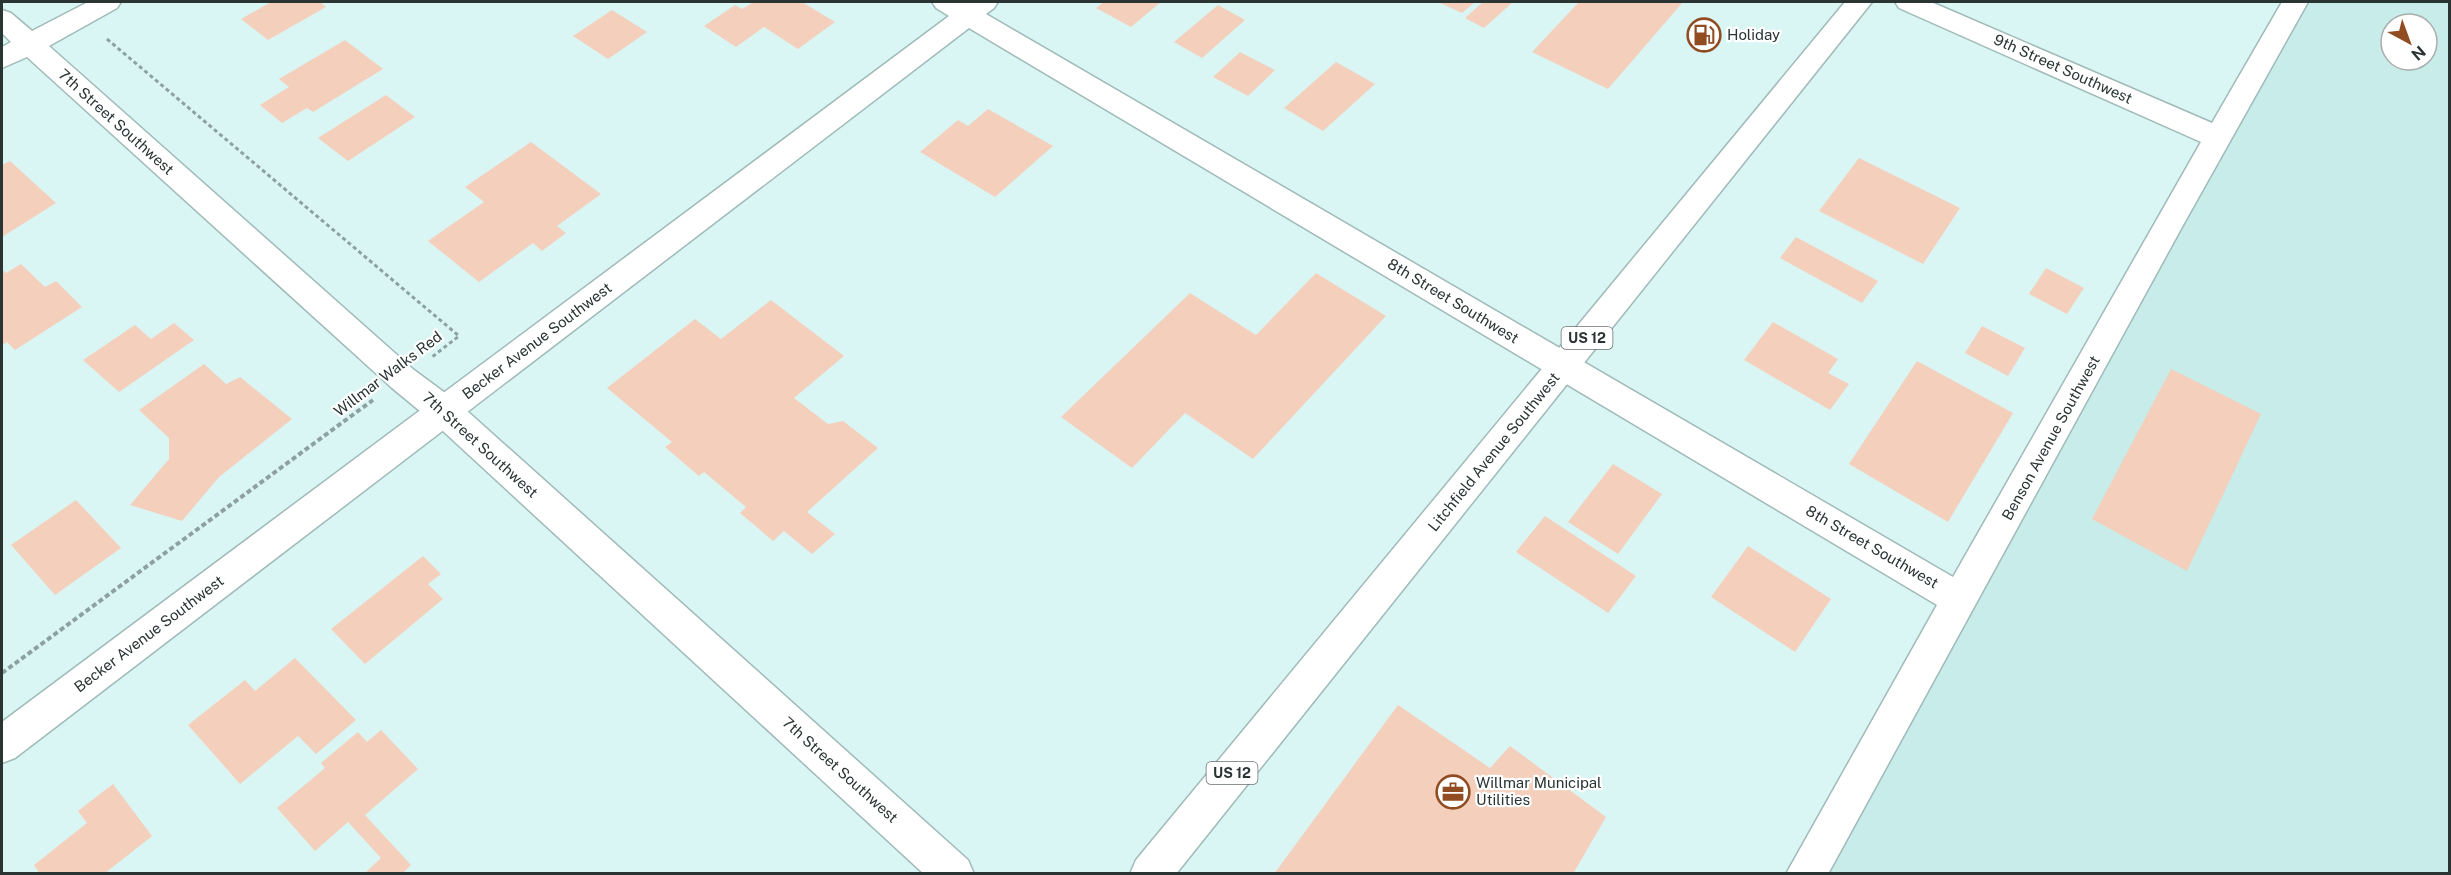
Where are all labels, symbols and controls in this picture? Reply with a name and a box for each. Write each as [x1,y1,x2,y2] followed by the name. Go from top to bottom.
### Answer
[2379,12,2439,72] north arrow
[1686,17,1722,53] fuel station icon: Holiday
[1727,26,1780,43] place label: Holiday
[1991,30,2135,107] street label: 9th Street Southwest
[2408,42,2429,64] text: N
[55,65,178,178] street label: 7th Street Southwest
[1385,255,1522,347] street label: 8th Street Southwest
[459,279,615,402] street label: Becker Avenue Southwest
[1562,327,1612,349] road number: US 12
[330,328,445,420] street label: Willmar Walks Red
[1998,352,2103,523] street label: Benson Avenue Southwest
[1424,369,1563,534] street label: Litchfield Avenue Southwest
[419,388,542,501] street label: 7th Street Southwest
[1803,502,1942,592] street label: 8th Street Southwest
[71,572,227,695] street label: Becker Avenue Southwest
[779,713,902,826] street label: 7th Street Southwest
[1206,762,1258,784] road number: US 12
[1435,774,1471,810] office icon: Willmar Municipal Utilities
[1476,774,1602,808] place label: Willmar Municipal Utilities

